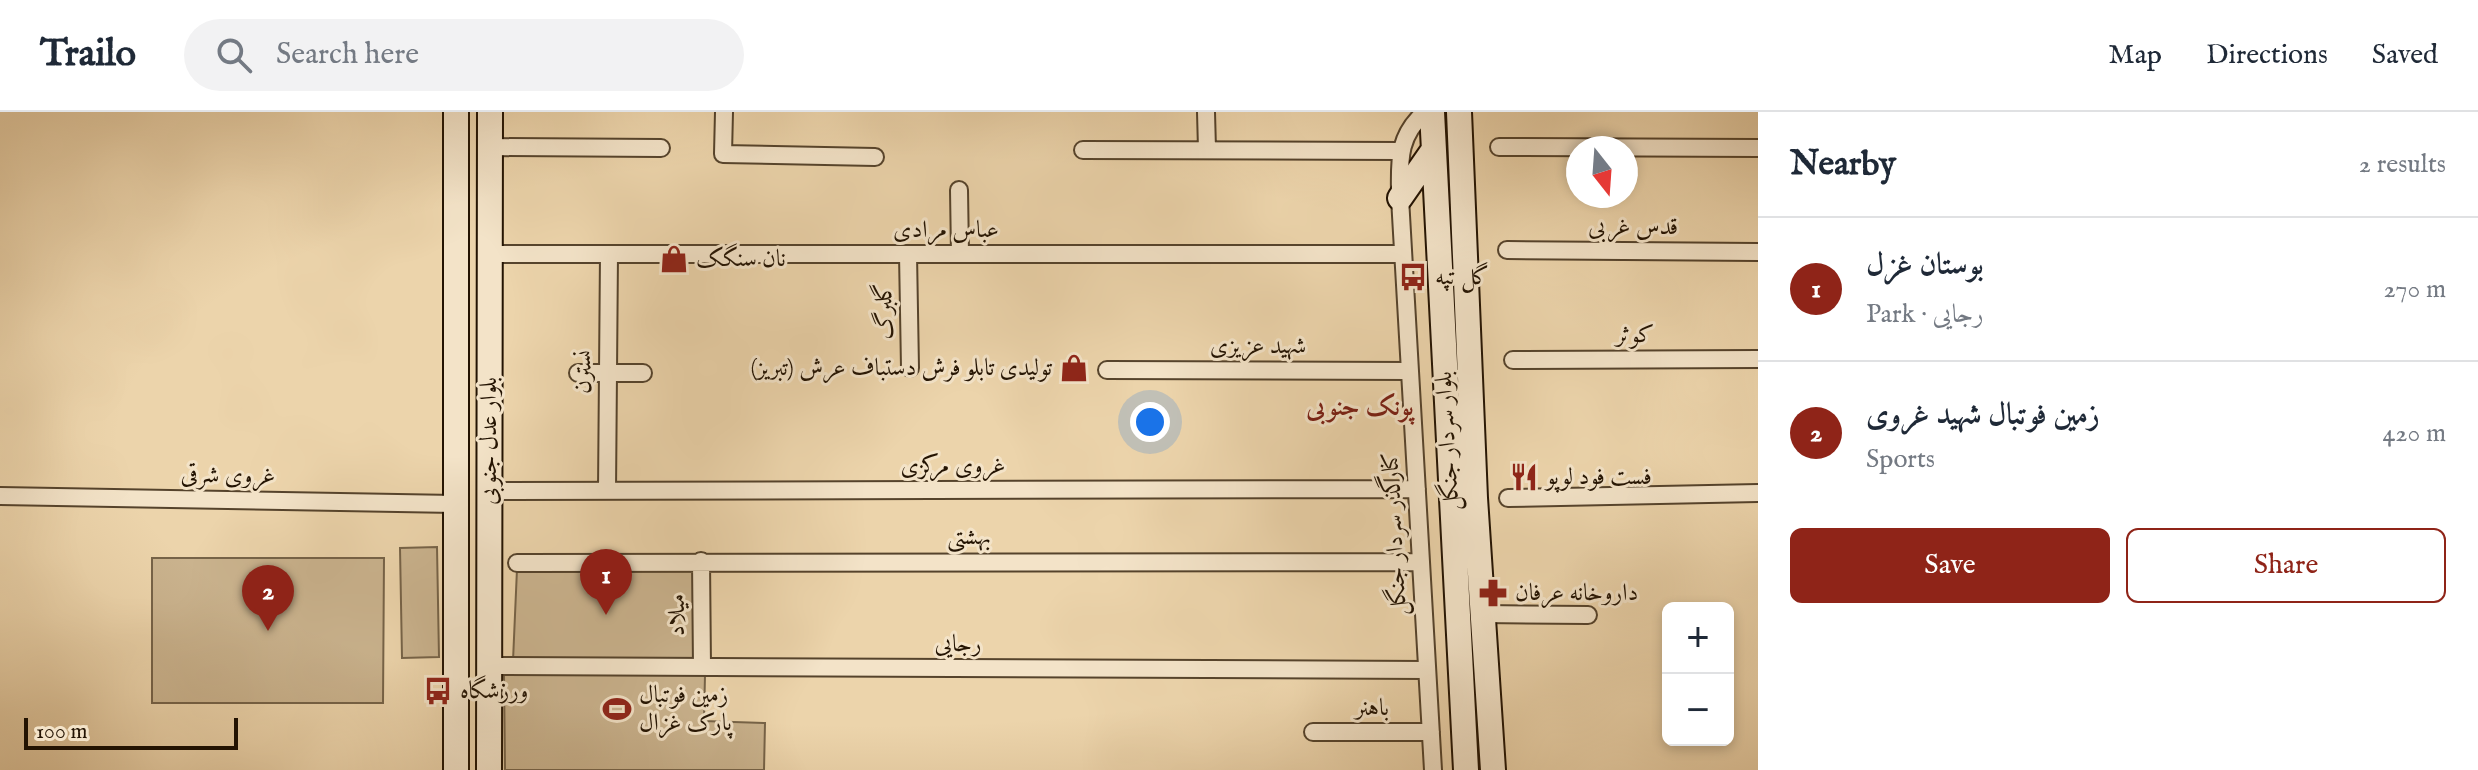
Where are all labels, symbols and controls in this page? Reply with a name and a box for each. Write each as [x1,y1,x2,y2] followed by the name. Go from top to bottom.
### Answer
[184,19,744,91] search box
[40,31,136,79] text: Trailo
[212,33,256,77] icon: search
[276,36,419,74] text: Search here
[2108,38,2162,73] text: Map
[2206,38,2328,73] text: Directions
[2372,38,2438,73] text: Saved
[1566,136,1638,208] north arrow
[1790,143,1896,186] text: Nearby
[2359,148,2446,181] text: 2 results
[1588,212,1678,243] street label: قدس غربی
[893,215,999,246] street label: عباس مرادی
[696,243,786,275] place label: نان سنگک
[659,244,689,274] shop icon: نان سنگک
[1866,247,1984,285] text: بوستان غزل
[1435,261,1490,293] place label: گل تپه
[1398,262,1428,292] bus stop icon: گل تپه
[1811,273,1821,306] text: 1
[2383,273,2446,306] text: 270 m
[868,282,901,340] street label: گلبرگ
[1866,298,1984,331] text: Park · رجایی
[1613,320,1654,351] street label: کوثر
[1210,331,1306,362] street label: شهید عزیزی
[568,350,600,394] street label: نسترن
[751,353,1052,384] place label: تولیدی تابلو فرش دستباف عرش (تبریز)
[1059,353,1089,383] shop icon: تولیدی تابلو فرش دستباف عرش (تبریز)
[1428,371,1467,511] street label: بلوار سردار جنگل
[474,377,505,505] street label: بلوار عدل جنوبی
[1305,391,1416,425] district label: پونک جنوبی
[1866,397,2100,435] text: زمین فوتبال شهید غروی
[1130,402,1170,442] your location
[1810,417,1822,450] text: 2
[2383,417,2446,450] text: 420 m
[1866,443,1935,476] text: Sports
[901,451,1005,482] street label: غروی مرکزی
[1372,452,1415,617] street label: کنارگذر سردار جنگل
[180,460,276,492] street label: غروی شرقی
[1509,462,1539,492] restaurant icon: فست فود لوپو
[1544,462,1652,493] place label: فست فود لوپو
[947,522,991,553] street label: بهشتی
[1790,528,2110,603] button: Save
[2126,528,2446,603] button: Share
[580,549,632,615] pin: 1
[242,565,294,631] pin: 2
[1478,578,1508,608] pharmacy icon: داروخانه عرفان
[1515,578,1638,609] place label: داروخانه عرفان
[662,594,693,636] street label: میلاد
[1662,602,1734,746] map controls
[1662,602,1734,674] button: +
[934,629,982,660] street label: رجایی
[1662,674,1734,746] button: −
[460,675,528,707] place label: ورزشگاه
[423,676,453,706] bus stop icon: ورزشگاه
[639,680,733,739] place label: زمین فوتبال پارک غزال
[1352,693,1389,724] street label: باهنر
[602,694,632,724] sports icon: زمین فوتبال پارک غزال
[24,714,238,750] scale bar
[36,718,88,746] text: 100 m

